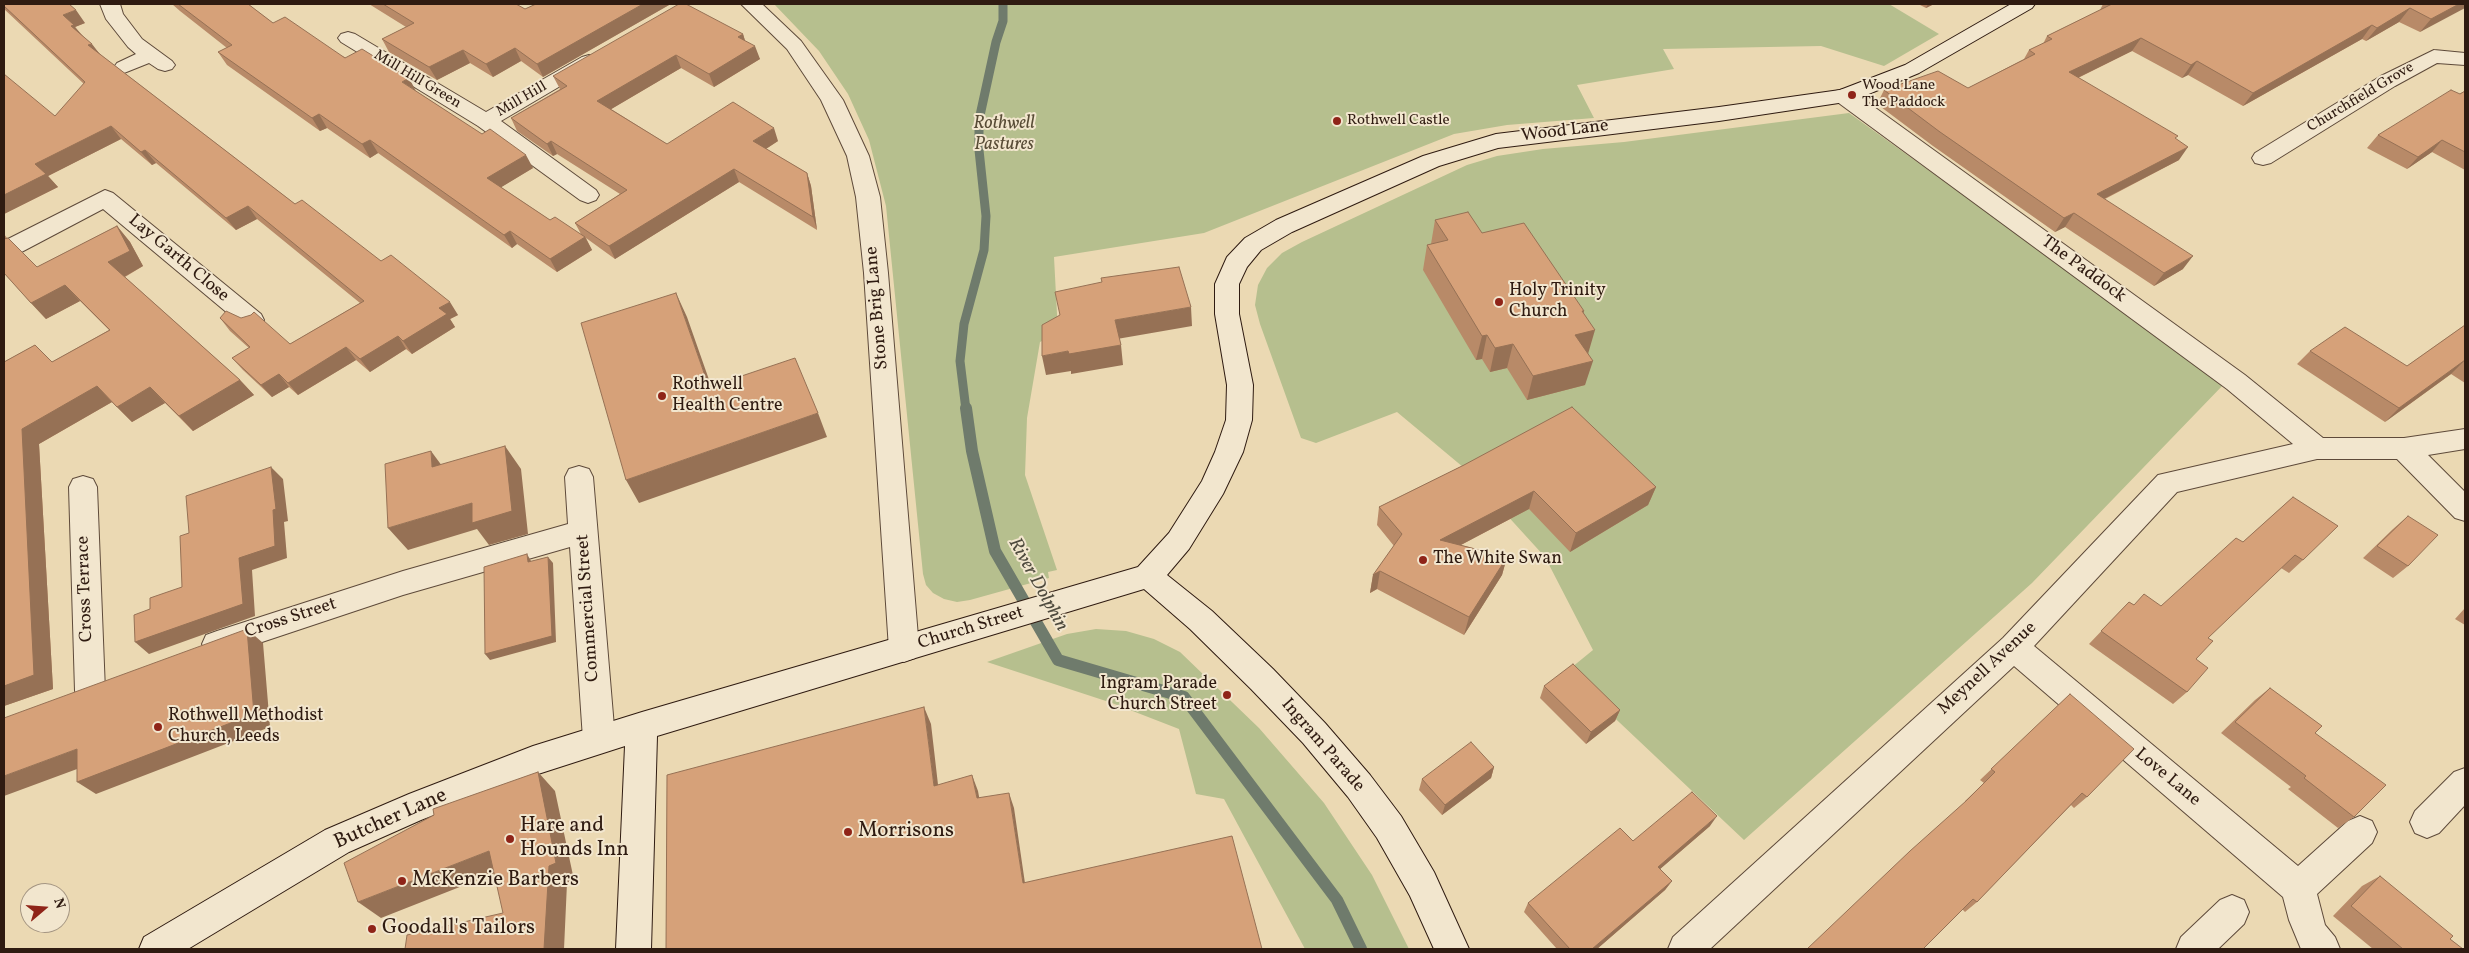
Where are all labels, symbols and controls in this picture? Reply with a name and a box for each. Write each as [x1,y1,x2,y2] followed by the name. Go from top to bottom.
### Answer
[370,47,464,113] street label: Mill Hill Green
[2304,59,2418,137] street label: Churchfield Grove
[1862,77,1945,112] place label: Wood Lane The Paddock
[494,78,550,122] street label: Mill Hill
[1846,89,1858,101] marker: Wood Lane The Paddock
[1347,112,1450,130] place label: Rothwell Castle
[973,114,1035,156] park label: Rothwell Pastures
[1331,115,1343,127] marker: Rothwell Castle
[1520,116,1610,148] street label: Wood Lane
[123,211,233,307] street label: Lay Garth Close
[2036,232,2130,308] street label: The Paddock
[862,245,894,371] street label: Stone Brig Lane
[1509,281,1606,324] place label: Holy Trinity Church
[1493,296,1505,308] marker: Holy Trinity Church
[672,375,783,418] place label: Rothwell Health Centre
[656,390,668,402] marker: Rothwell Health Centre
[573,534,605,682] street label: Commercial Street
[1002,534,1072,636] water label: River Dolphin
[73,536,99,642] street label: Cross Terrace
[1433,549,1562,571] place label: The White Swan
[1417,554,1429,566] marker: The White Swan
[242,594,340,644] street label: Cross Street
[916,603,1026,655] street label: Church Street
[1934,618,2042,720] street label: Meynell Avenue
[1100,674,1217,716] place label: Ingram Parade Church Street
[1221,689,1233,701] marker: Ingram Parade Church Street
[1275,695,1369,797] street label: Ingram Parade
[168,706,324,749] place label: Rothwell Methodist Church, Leeds
[152,721,164,733] marker: Rothwell Methodist Church, Leeds
[2130,744,2204,812] street label: Love Lane
[331,784,451,856] street label: Butcher Lane
[520,814,629,864] place label: Hare and Hounds Inn
[858,819,954,845] place label: Morrisons
[842,826,854,838] marker: Morrisons
[504,833,516,845] marker: Hare and Hounds Inn
[412,868,579,894] place label: McKenzie Barbers
[396,875,408,887] marker: McKenzie Barbers
[20,883,70,933] north arrow
[48,896,69,911] text: N
[382,916,535,942] place label: Goodall's Tailors
[366,923,378,935] marker: Goodall's Tailors

